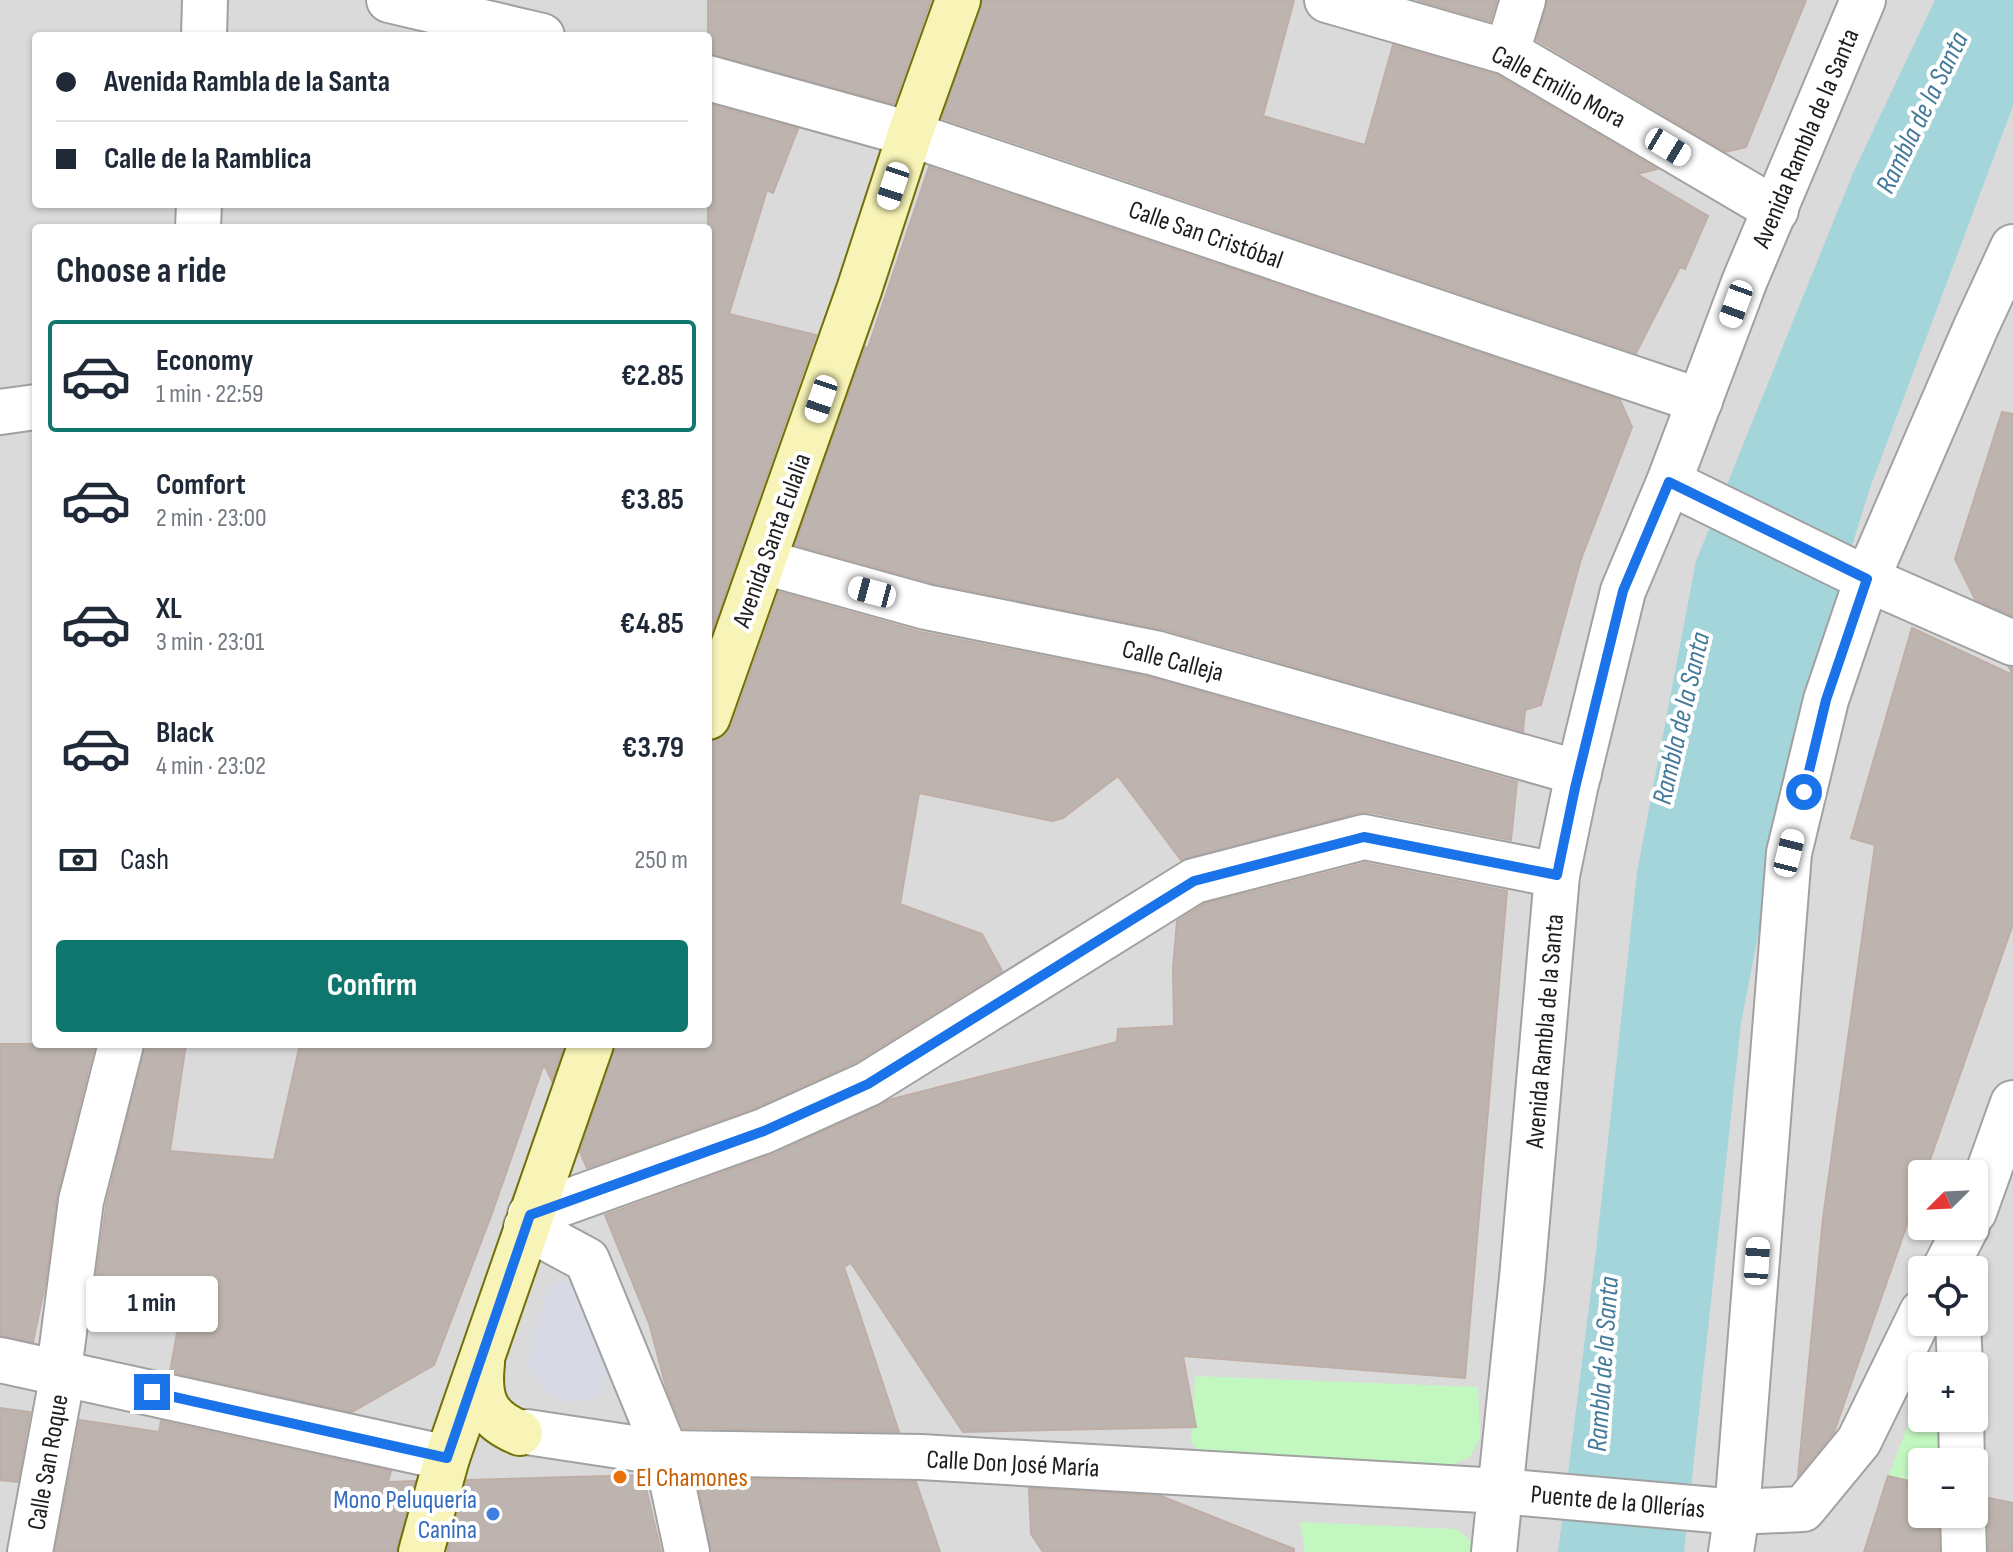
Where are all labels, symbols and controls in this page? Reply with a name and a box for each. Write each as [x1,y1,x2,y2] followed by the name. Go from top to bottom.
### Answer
[1746,24,1867,254] street label: Avenida Rambla de la Santa
[1869,26,1976,199] water label: Rambla de la Santa
[1486,39,1631,136] street label: Calle Emilio Mora
[104,64,390,100] text: Avenida Rambla de la Santa
[1641,124,1695,170] car
[104,141,311,177] text: Calle de la Ramblica
[874,159,912,213] car
[1124,195,1287,276] street label: Calle San Cristóbal
[56,250,227,293] text: Choose a ride
[1717,277,1755,331] car
[60,340,132,412] icon: car
[156,343,253,379] text: Economy
[621,358,684,394] text: €2.85
[802,372,840,426] car
[156,379,264,410] text: 1 min · 22:59
[726,449,818,633] street label: Avenida Santa Eulalia
[60,464,132,536] icon: car
[156,467,246,503] text: Comfort
[621,482,684,518] text: €3.85
[156,503,267,534] text: 2 min · 23:00
[846,574,898,610] car
[60,588,132,660] icon: car
[156,591,182,627] text: XL
[620,606,684,642] text: €4.85
[156,627,264,658] text: 3 min · 23:01
[1646,628,1717,808] water label: Rambla de la Santa
[1119,634,1227,689] street label: Calle Calleja
[60,712,132,784] icon: car
[156,715,214,751] text: Black
[622,730,684,766] text: €3.79
[156,751,266,782] text: 4 min · 23:02
[1786,774,1822,810] route start
[1772,827,1806,879] car
[56,838,100,882] icon: cash
[120,842,169,878] text: Cash
[634,845,688,876] text: 250 m
[1520,913,1571,1150] street label: Avenida Rambla de la Santa
[56,940,688,1032] button: Confirm
[1908,1160,1988,1240] north arrow
[1908,1160,1988,1528] map controls
[1743,1236,1771,1286] car
[1908,1256,1988,1336] button: locate
[1581,1275,1626,1453] water label: Rambla de la Santa
[86,1276,218,1332] callout: 1 min
[128,1288,176,1319] text: 1 min
[1908,1352,1988,1432] button: +
[134,1374,170,1410] route end
[21,1392,76,1533] street label: Calle San Roque
[926,1444,1100,1485] street label: Calle Don José María
[1908,1448,1988,1528] button: −
[636,1463,748,1494] place label: El Chamones
[611,1468,629,1486] marker: El Chamones
[1529,1479,1706,1526] street label: Puente de la Ollerías
[333,1485,477,1546] place label: Mono Peluquería Canina
[484,1505,502,1523] marker: Mono Peluquería Canina

